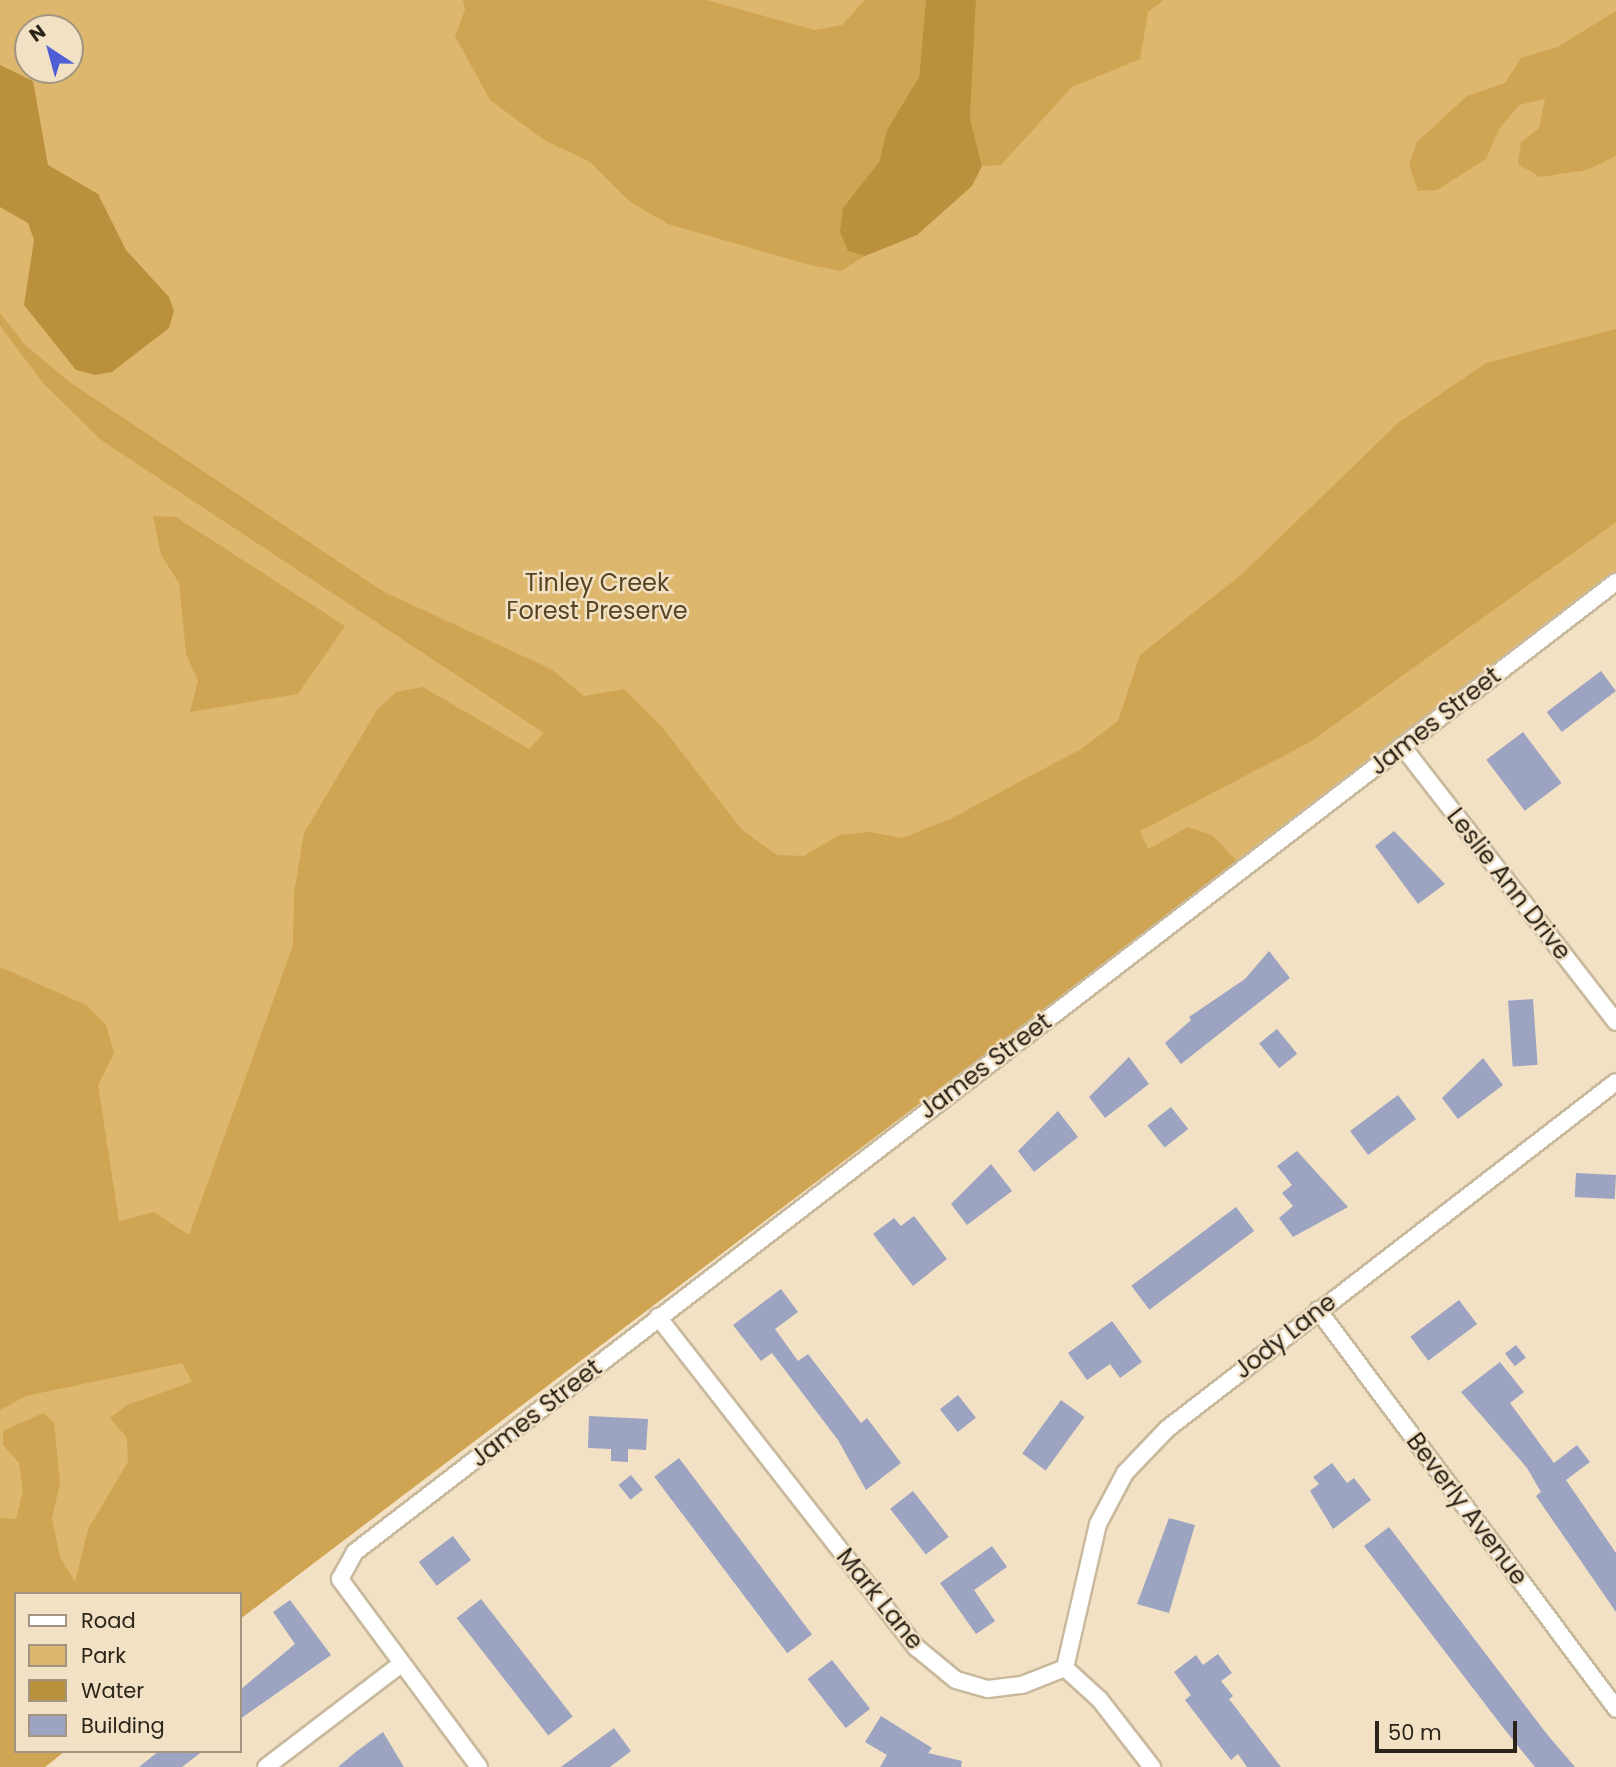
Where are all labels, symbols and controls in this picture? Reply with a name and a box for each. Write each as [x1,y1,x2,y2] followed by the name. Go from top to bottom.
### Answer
[14,14,84,84] north arrow
[24,18,51,48] text: N
[506,569,688,625] park label: Tinley Creek Forest Preserve
[1364,661,1506,781] street label: James Street
[1441,803,1577,965] street label: Leslie Ann Drive
[913,1007,1057,1125] street label: James Street
[1228,1287,1342,1385] street label: Jody Lane
[465,1353,607,1473] street label: James Street
[1400,1427,1534,1591] street label: Beverly Avenue
[831,1543,929,1655] street label: Mark Lane
[14,1592,242,1753] legend
[81,1606,136,1635] text: Road
[81,1641,126,1670] text: Park
[81,1676,144,1705] text: Water
[1378,1708,1520,1752] scale bar
[81,1711,165,1740] text: Building
[1388,1718,1442,1747] text: 50 m

